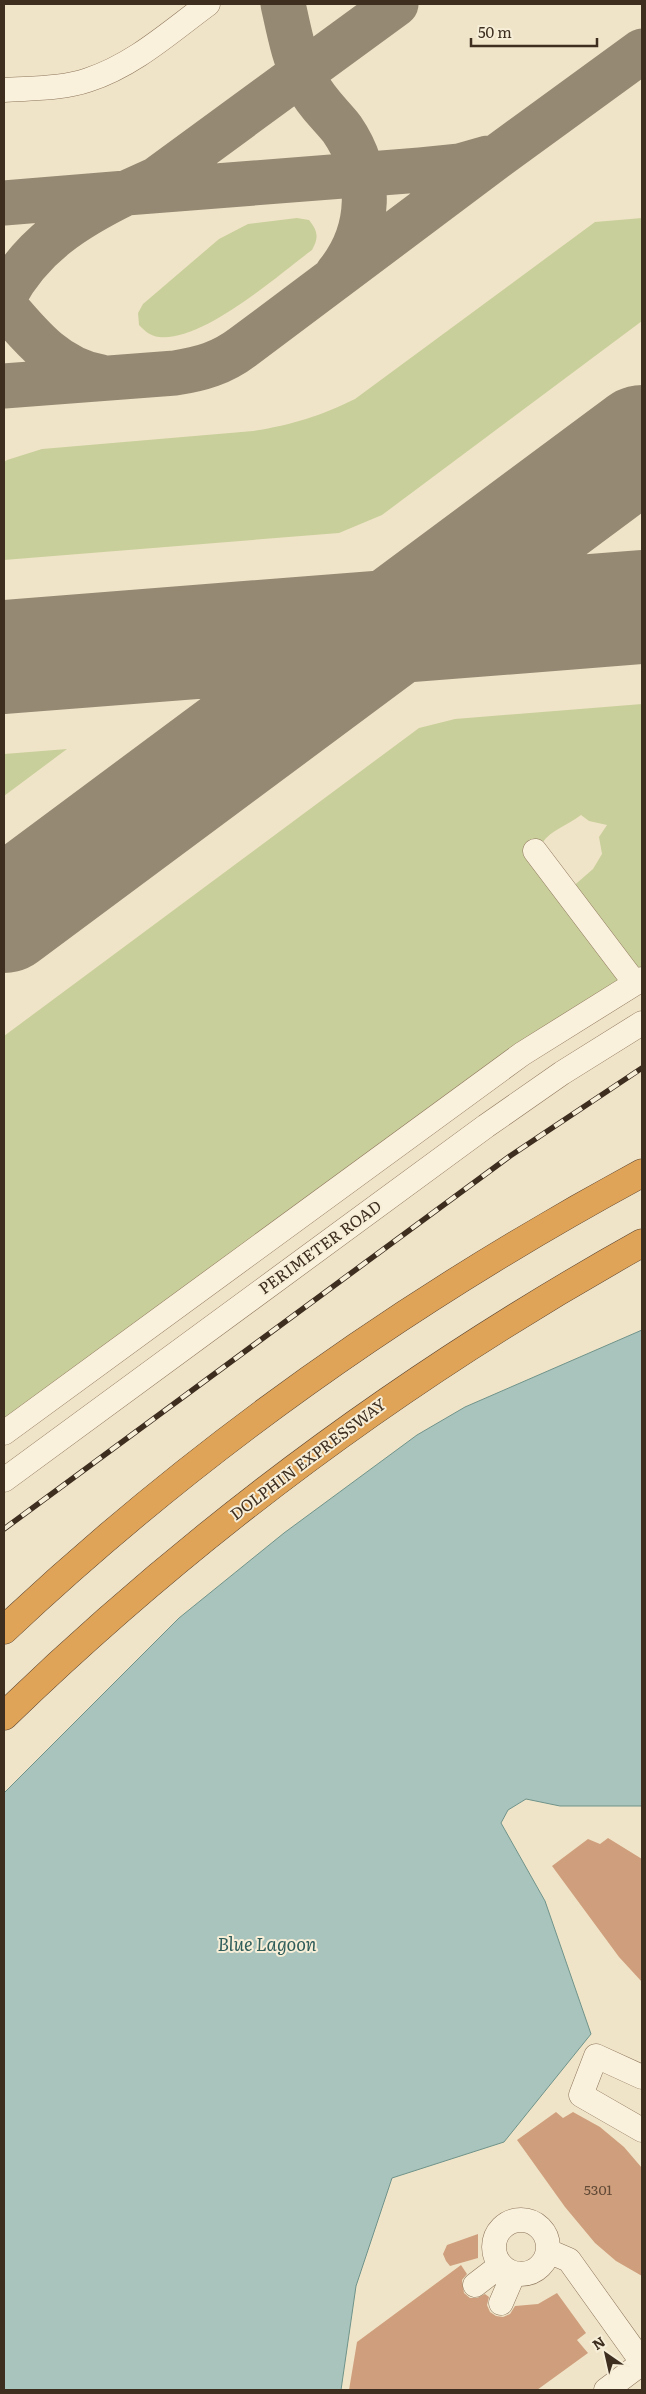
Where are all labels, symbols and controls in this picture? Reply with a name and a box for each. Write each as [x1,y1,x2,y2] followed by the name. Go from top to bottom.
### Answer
[471,15,597,47] scale bar
[478,20,512,43] text: 50 m
[253,1193,386,1299] street label: PERIMETER ROAD
[224,1391,391,1525] street label: DOLPHIN EXPRESSWAY
[217,1930,317,1957] water label: Blue Lagoon
[584,2179,613,2199] house number: 5301
[581,2329,631,2379] north arrow
[588,2331,609,2354] text: N

